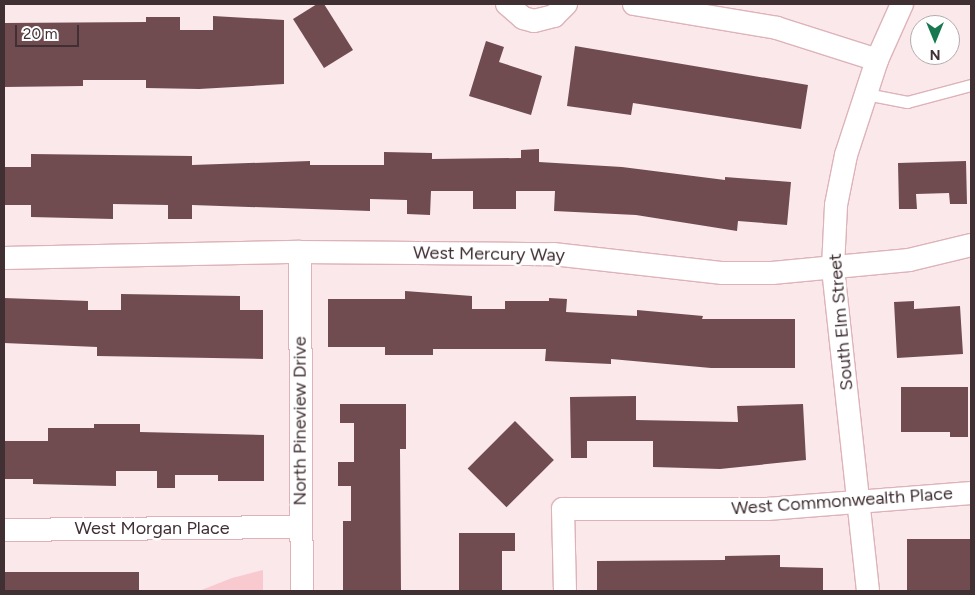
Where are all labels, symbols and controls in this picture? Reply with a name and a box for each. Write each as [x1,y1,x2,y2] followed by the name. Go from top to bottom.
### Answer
[18,15,81,47] scale bar
[910,15,960,65] north arrow
[23,25,57,43] text: 20 m
[930,46,940,63] text: N
[413,242,565,266] street label: West Mercury Way
[824,253,858,391] street label: South Elm Street
[289,336,311,506] street label: North Pineview Drive
[731,482,953,520] street label: West Commonwealth Place
[74,517,230,539] street label: West Morgan Place

